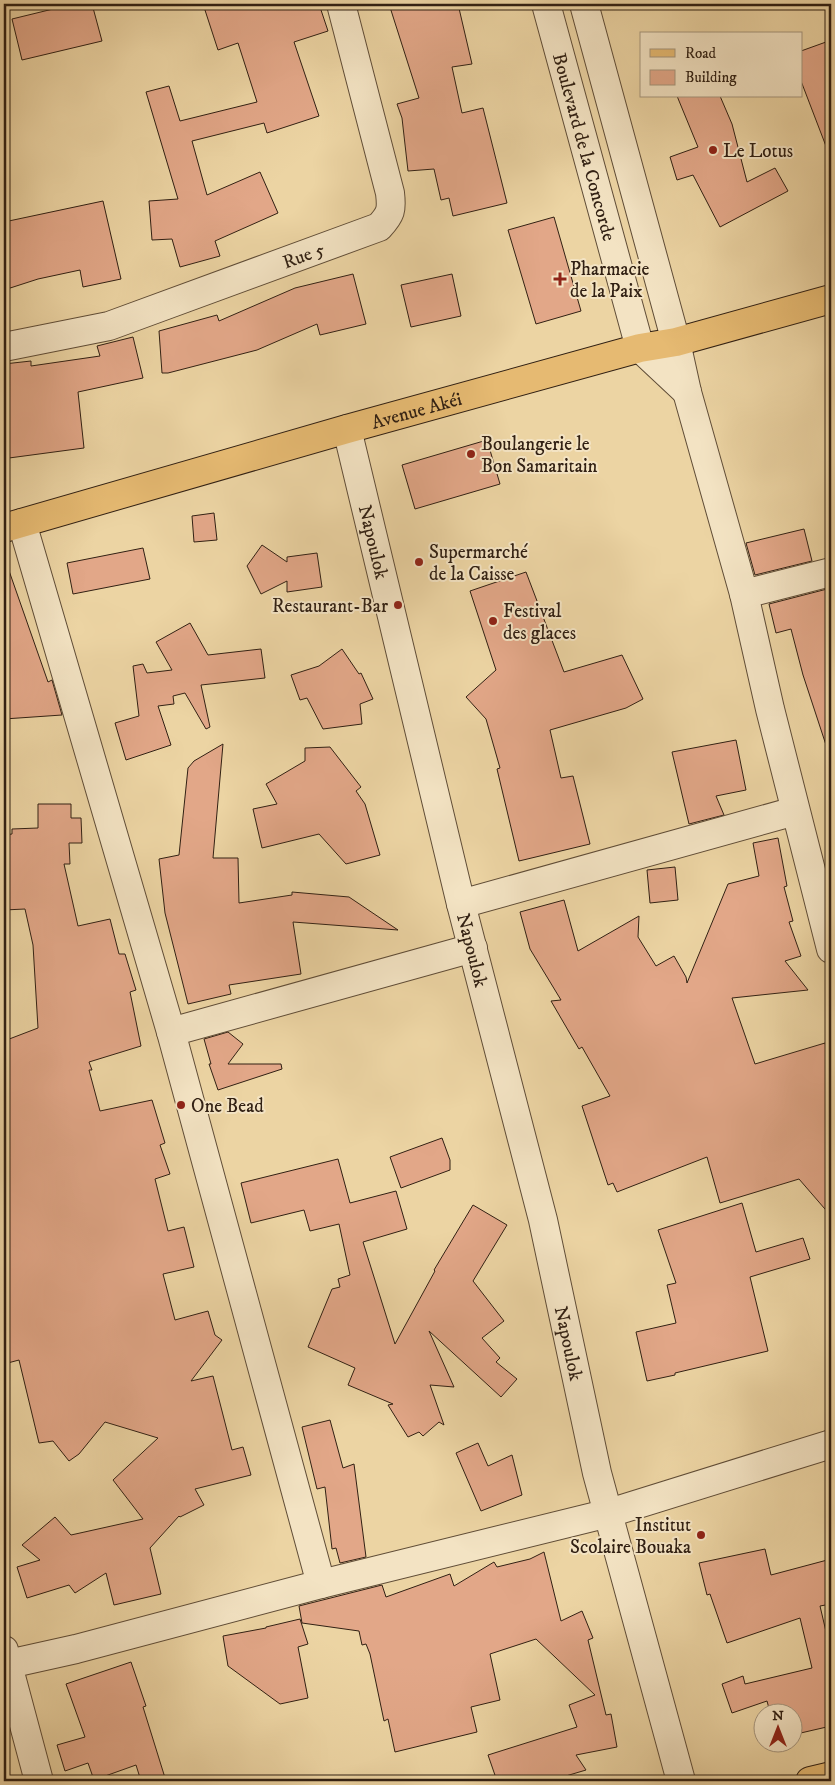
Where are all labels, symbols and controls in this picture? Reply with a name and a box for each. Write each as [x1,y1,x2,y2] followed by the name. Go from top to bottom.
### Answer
[640,32,802,98] legend
[685,44,717,63] text: Road
[547,51,620,244] street label: Boulevard de la Concorde
[685,68,737,87] text: Building
[723,140,793,163] place label: Le Lotus
[707,144,719,156] marker: Le Lotus
[280,238,329,274] street label: Rue 5
[570,258,650,303] place label: Pharmacie de la Paix
[554,273,566,285] marker: Pharmacie de la Paix
[369,388,465,435] street label: Avenue Akéi
[481,433,598,478] place label: Boulangerie le Bon Samaritain
[465,448,477,460] marker: Boulangerie le Bon Samaritain
[353,503,393,582] street label: Napoulok
[429,541,528,586] place label: Supermarché de la Caisse
[413,556,425,568] marker: Supermarché de la Caisse
[272,595,388,618] place label: Restaurant-Bar
[392,599,404,611] marker: Restaurant-Bar
[503,600,576,645] place label: Festival des glaces
[487,615,499,627] marker: Festival des glaces
[451,911,492,990] street label: Napoulok
[191,1095,264,1118] place label: One Bead
[175,1099,187,1111] marker: One Bead
[549,1304,587,1383] street label: Napoulok
[570,1514,691,1559] place label: Institut Scolaire Bouaka
[695,1529,707,1541] marker: Institut Scolaire Bouaka
[752,1702,802,1752] north arrow
[772,1707,784,1725] text: N

